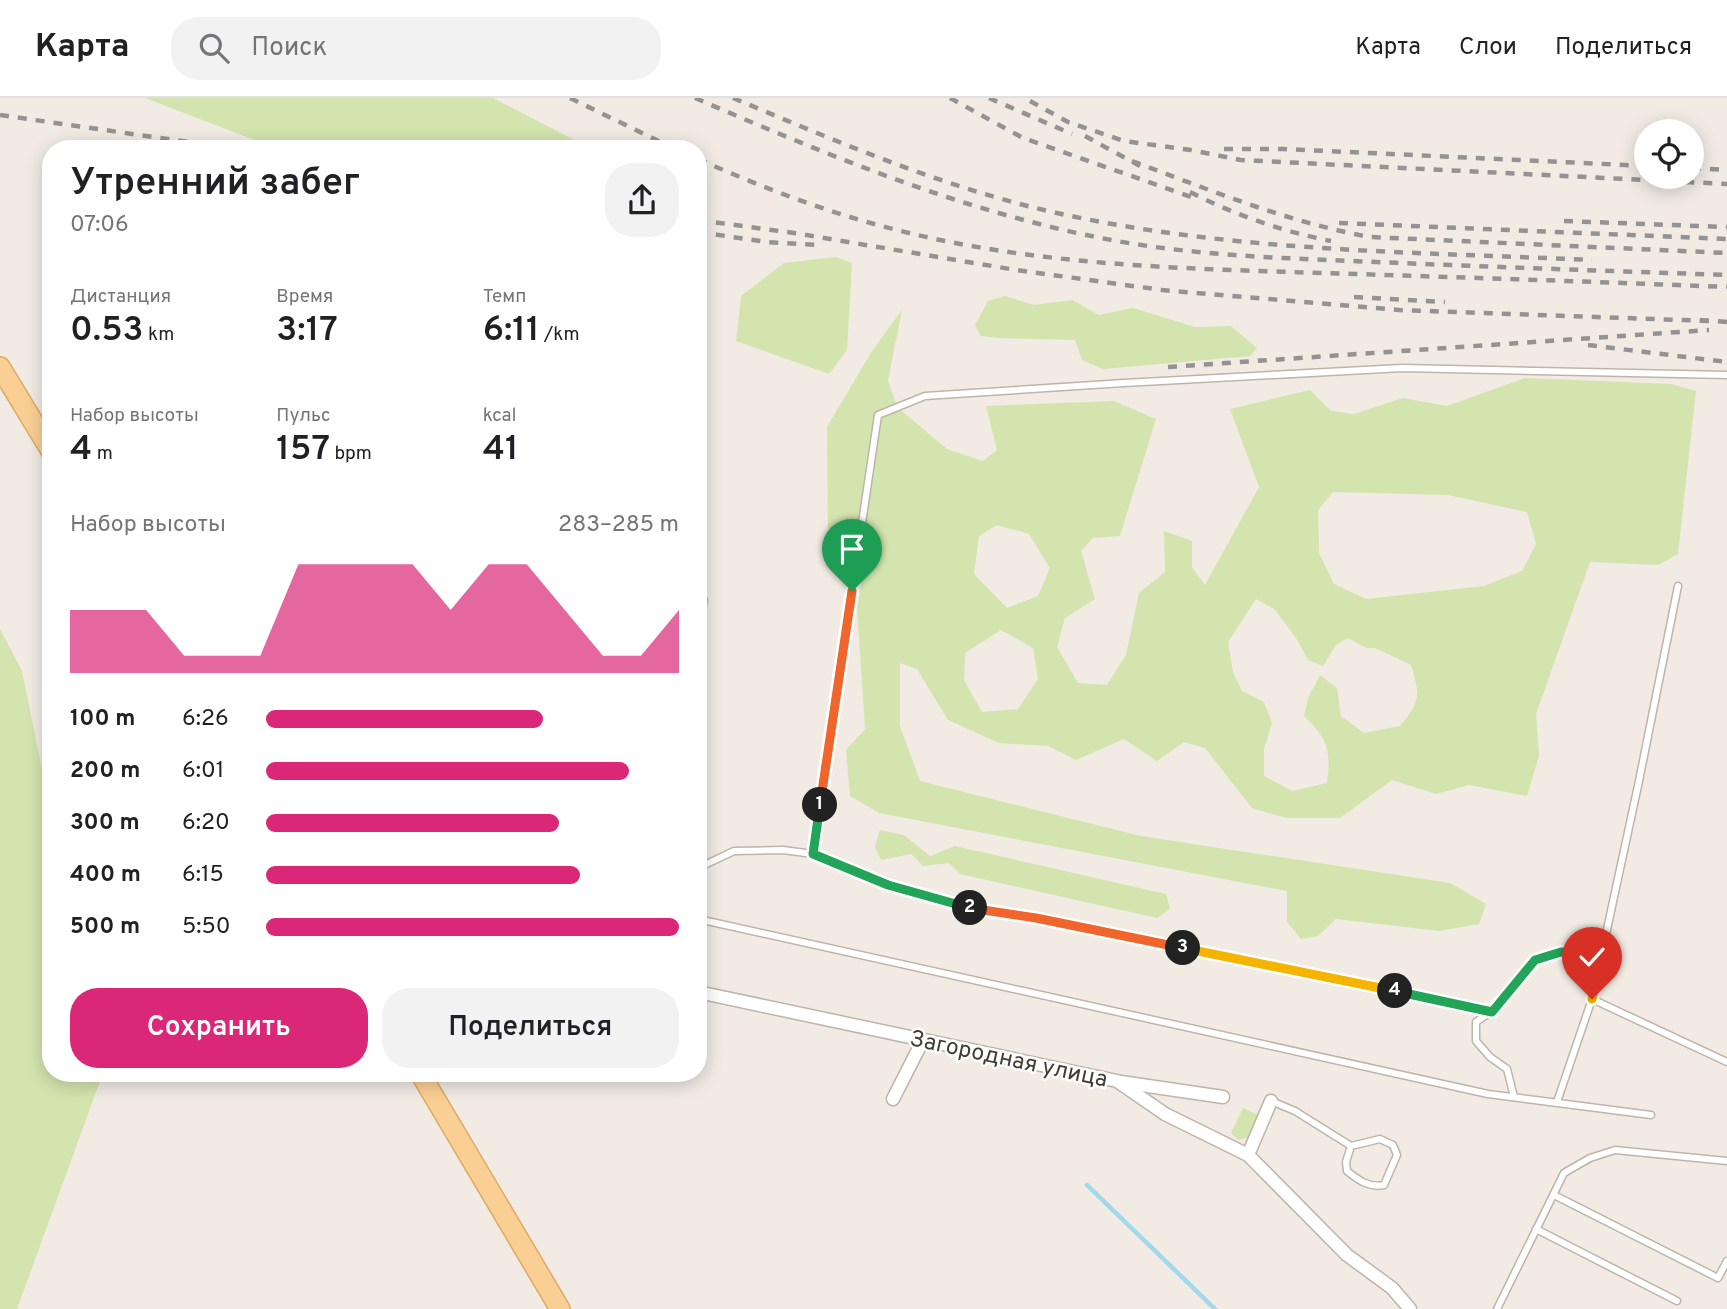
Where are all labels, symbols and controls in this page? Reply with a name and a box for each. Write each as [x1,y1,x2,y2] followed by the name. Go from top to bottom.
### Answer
[171,17,661,80] search box
[35,27,129,69] text: Карта
[195,29,233,67] icon: search
[251,32,327,65] text: Поиск
[1355,33,1421,63] text: Карта
[1459,33,1517,63] text: Слои
[1555,33,1692,63] text: Поделиться
[1634,119,1704,189] map controls
[1634,119,1704,189] button: locate
[70,160,360,209] text: Утренний забег
[605,163,679,237] button: share
[70,211,129,240] text: 07:06
[70,285,171,309] text: Дистанция
[276,285,333,309] text: Время
[483,285,526,309] text: Темп
[70,309,144,353] text: 0.53
[276,309,338,353] text: 3:17
[483,309,540,353] text: 6:11
[144,323,174,347] text: km
[540,323,580,347] text: /km
[70,404,199,428] text: Набор высоты
[276,404,330,428] text: Пульс
[483,404,516,428] text: kcal
[70,428,92,472] text: 4
[276,428,330,472] text: 157
[483,428,519,472] text: 41
[92,442,113,466] text: m
[330,442,372,466] text: bpm
[70,511,226,540] text: Набор высоты
[558,511,679,540] text: 283–285 m
[822,519,882,591] pin
[833,530,871,568] icon: arrive
[70,705,135,734] text: 100 m
[182,705,229,734] text: 6:26
[70,757,140,786] text: 200 m
[182,757,224,786] text: 6:01
[802,788,838,822] pin: 1
[816,792,823,816] text: 1
[70,809,140,838] text: 300 m
[182,809,230,838] text: 6:20
[70,861,141,890] text: 400 m
[182,861,224,890] text: 6:15
[953,890,988,926] pin: 2
[964,895,975,919] text: 2
[70,913,140,942] text: 500 m
[182,913,230,942] text: 5:50
[1562,927,1622,999] pin
[1166,930,1200,966] pin: 3
[1177,935,1188,959] text: 3
[1573,938,1611,976] icon: check
[1378,974,1412,1008] pin: 4
[1388,978,1401,1002] text: 4
[70,988,368,1068] button: Сохранить
[382,988,679,1068] button: Поделиться
[907,1025,1110,1096] street label: Загородная улица

